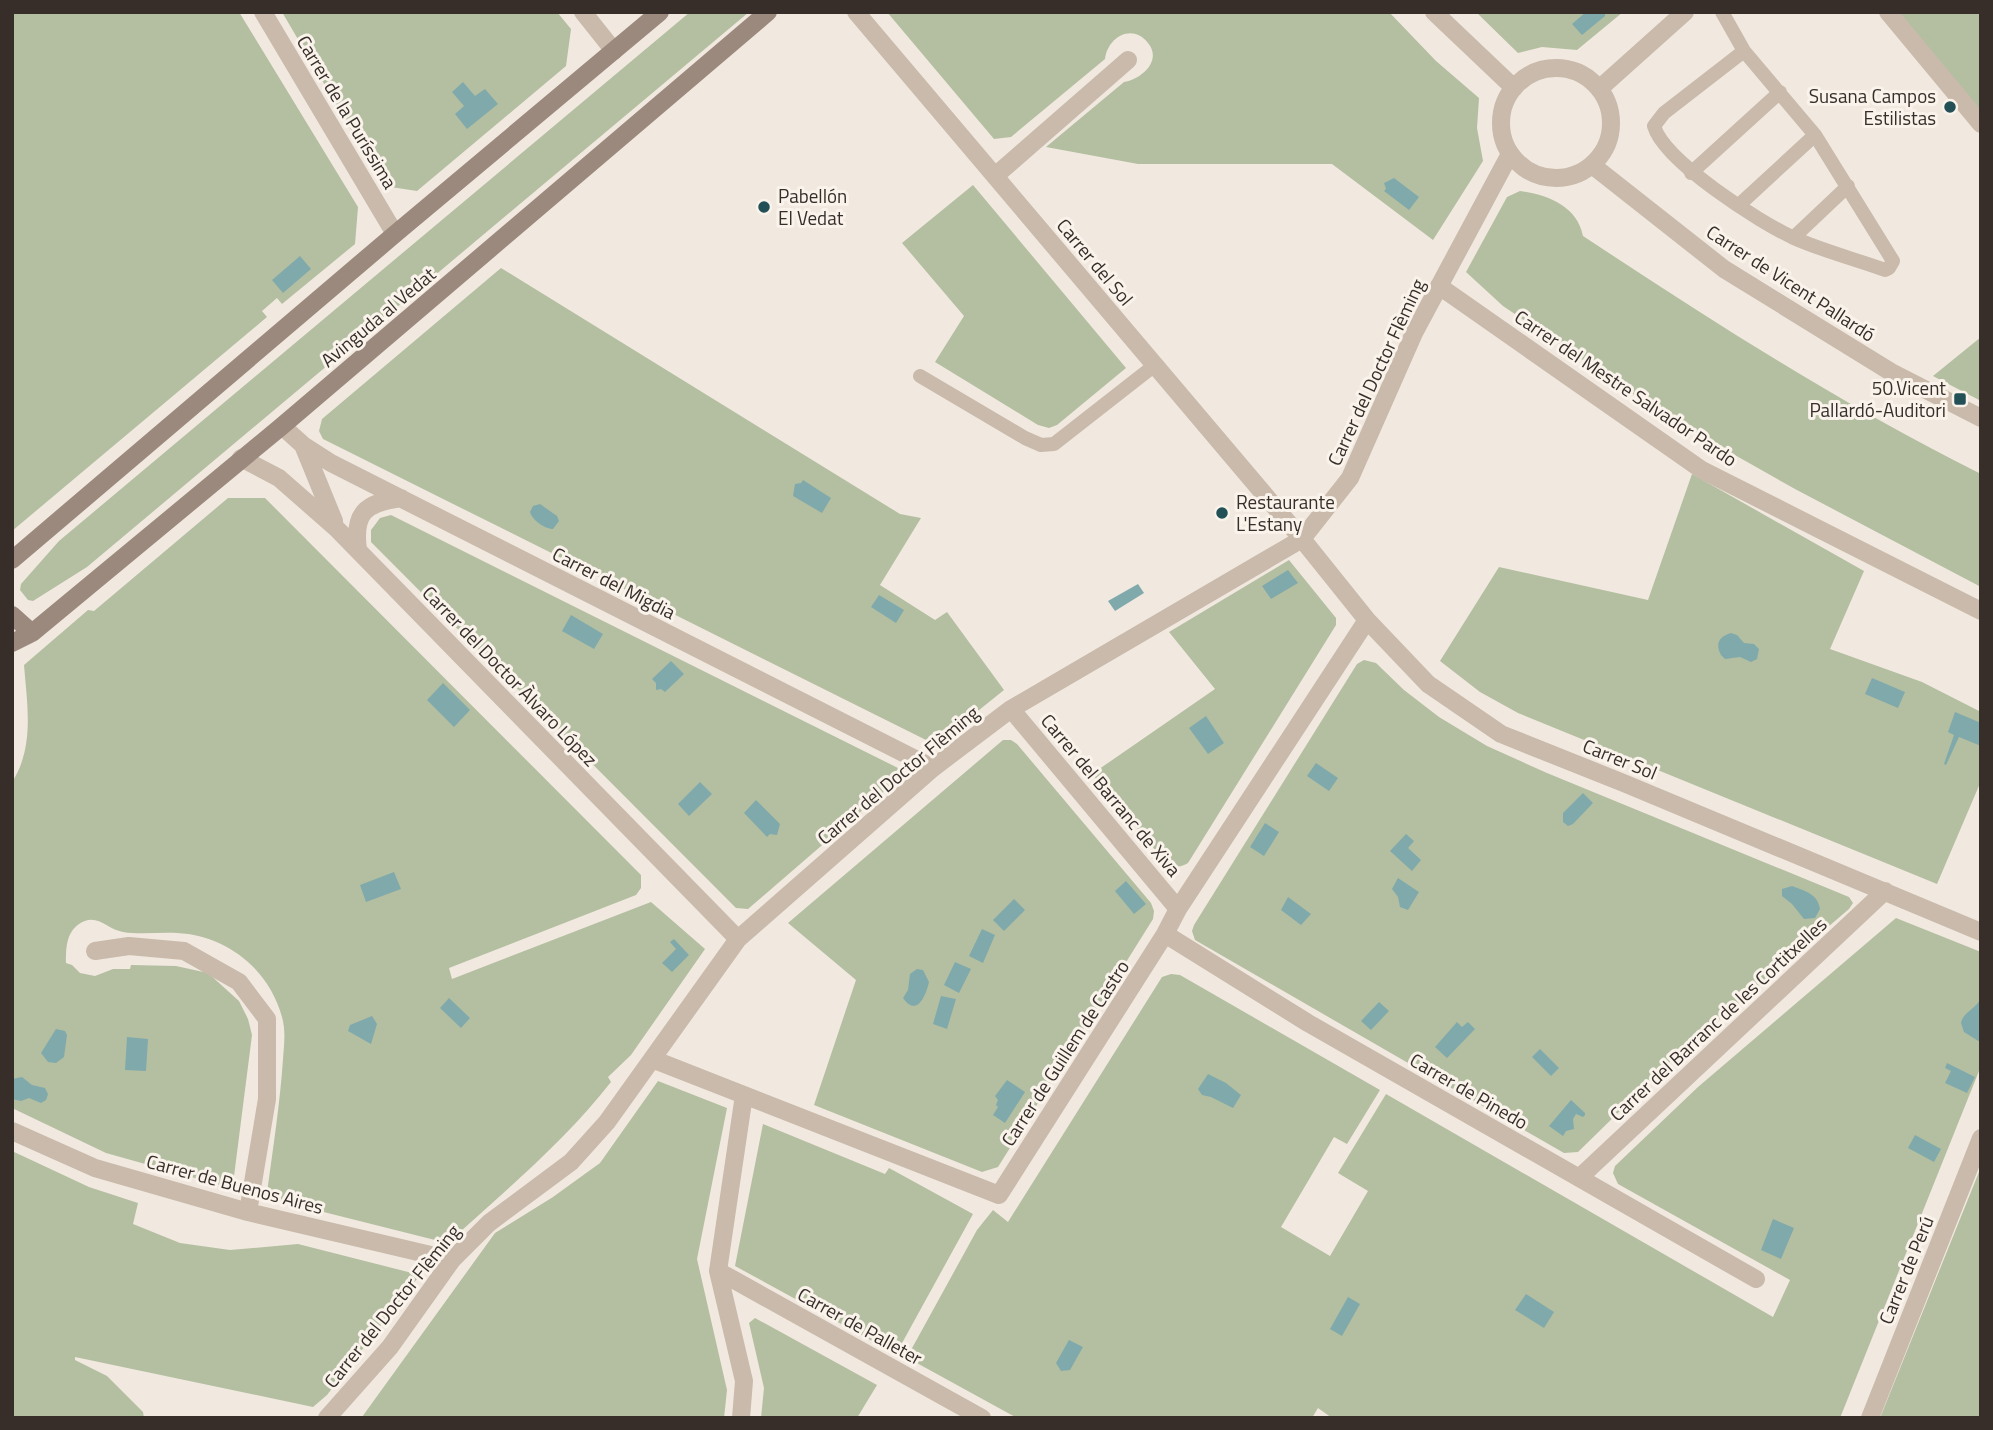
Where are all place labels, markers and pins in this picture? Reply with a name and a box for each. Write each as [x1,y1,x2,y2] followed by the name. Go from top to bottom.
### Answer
[1809,81,1936,132] place label: Susana Campos Estilistas
[1942,99,1958,115] marker: Susana Campos Estilistas
[778,181,847,232] place label: Pabellón El Vedat
[756,199,772,215] marker: Pabellón El Vedat
[1809,373,1946,424] place label: 50.Vicent Pallardó-Auditori
[1952,391,1968,407] marker: 50.Vicent Pallardó-Auditori
[1236,487,1335,538] place label: Restaurante L'Estany
[1214,505,1230,521] marker: Restaurante L'Estany

